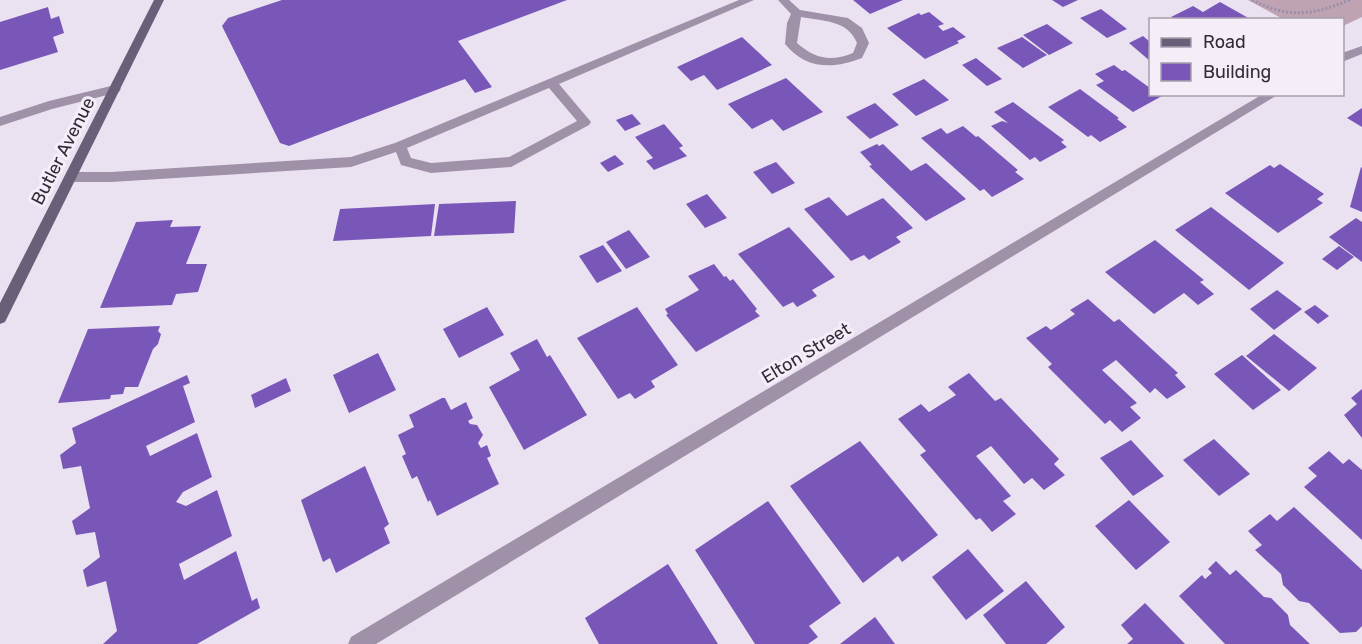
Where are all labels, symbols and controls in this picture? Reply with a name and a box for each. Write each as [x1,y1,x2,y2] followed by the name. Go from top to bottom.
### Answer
[1149,18,1344,96] legend
[1203,31,1246,53] text: Road
[1203,61,1271,83] text: Building
[26,94,100,208] street label: Butler Avenue
[757,318,855,388] street label: Elton Street

